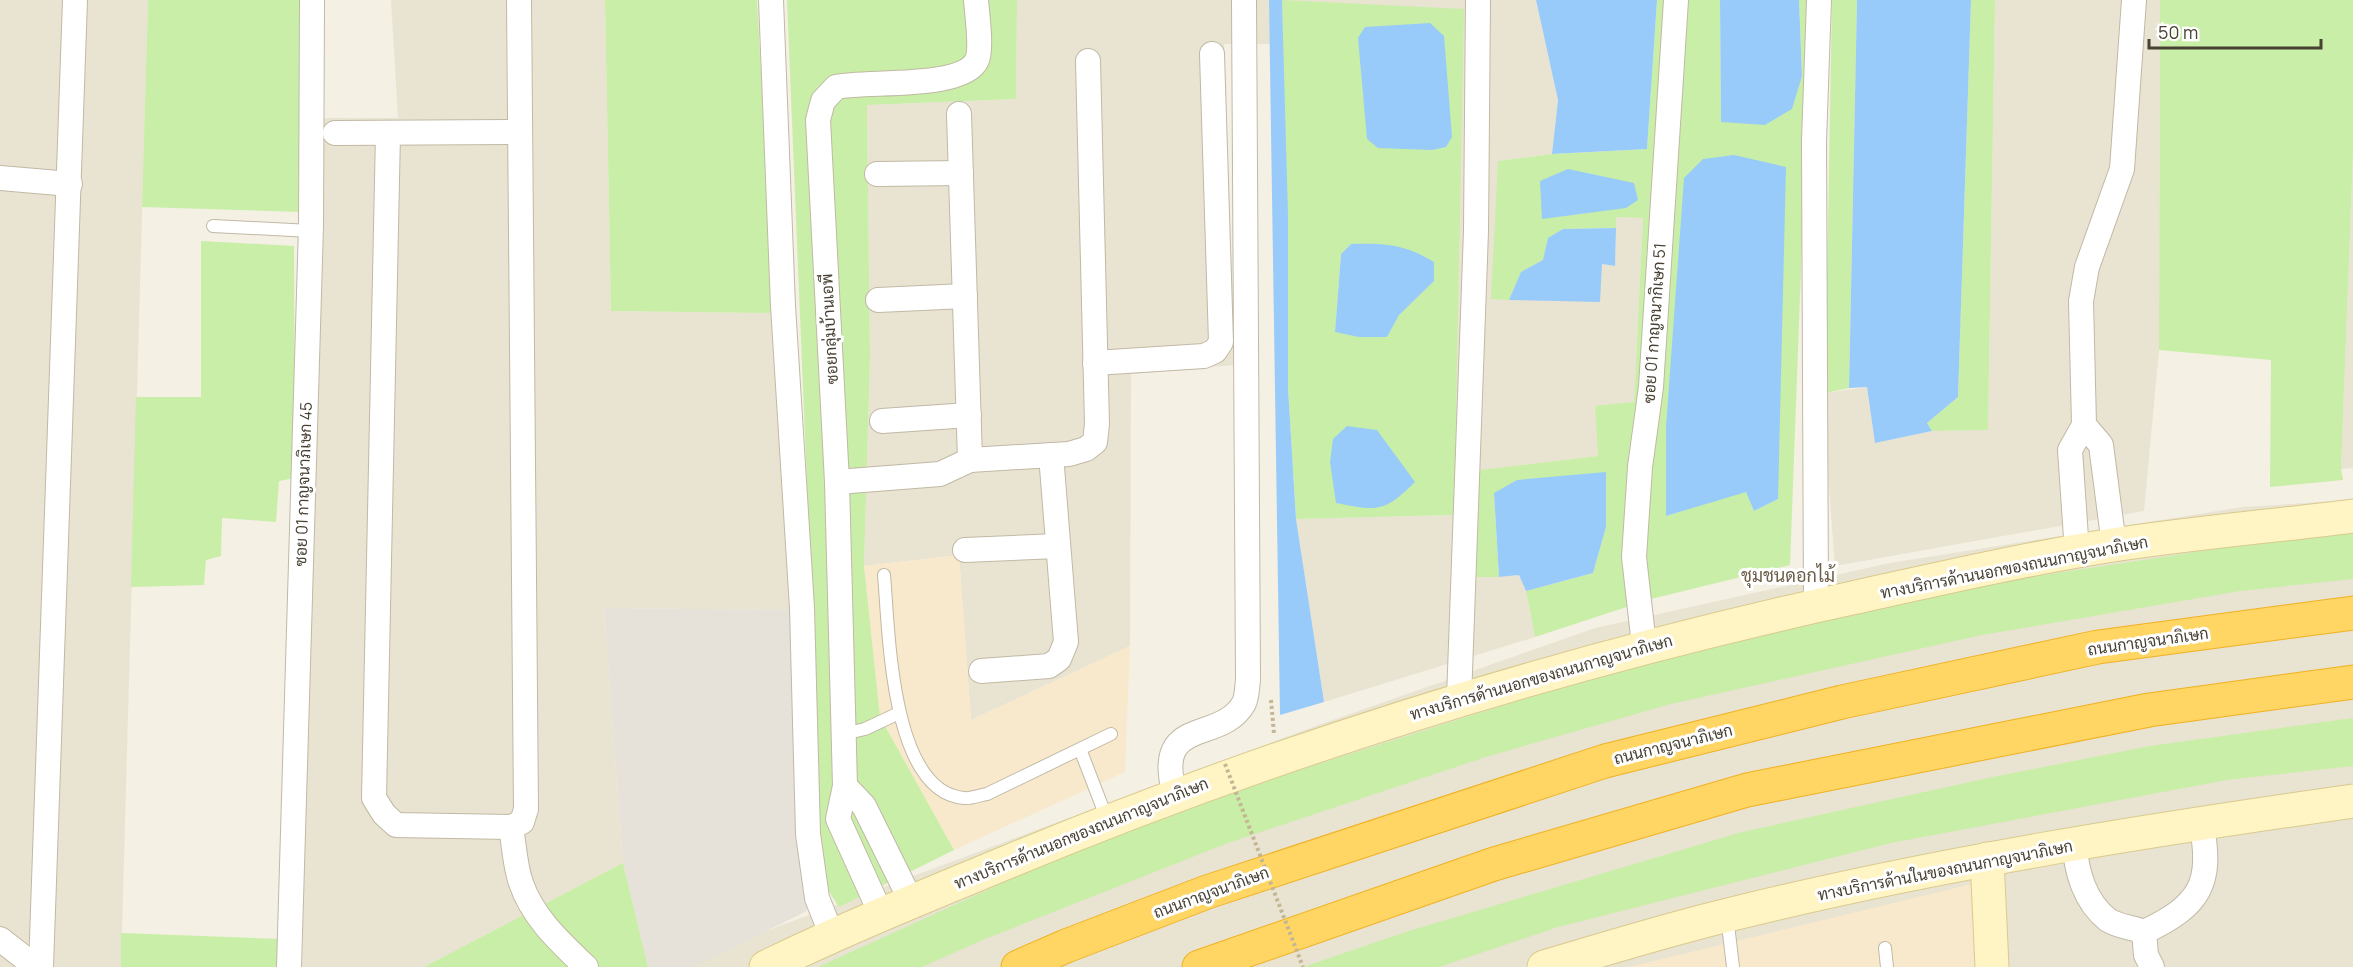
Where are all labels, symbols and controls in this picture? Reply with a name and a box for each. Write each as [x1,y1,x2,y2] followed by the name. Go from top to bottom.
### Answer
[2149,12,2322,50] scale bar
[2158,20,2198,44] text: 50 m
[1637,242,1671,404] street label: ซอย 01 กาญจนากิเษก 51
[815,273,844,385] street label: ซอยกลุ่มบ้านเอพี
[289,401,317,567] street label: ซอย 01 กาญจนาภิเษก 45
[1878,530,2150,604] street label: ทางบริการด้านนอกของถนนกาญจนาภิเษก
[1741,563,1836,588] district label: ชุมชนดอกไม้
[2086,622,2210,660] street label: ถนนกาญจนาภิเษก
[1407,629,1675,725] street label: ทางบริการด้านนอกของถนนกาญจนาภิเษก
[1611,719,1735,769] street label: ถนนกาญจนาภิเษก
[951,773,1211,893] street label: ทางบริการด้านนอกของถนนกาญจนาภิเษก
[1815,834,2075,906] street label: ทางบริการด้านในของถนนกาญจนาภิเษก
[1151,862,1271,922] street label: ถนนกาญจนาภิเษก

